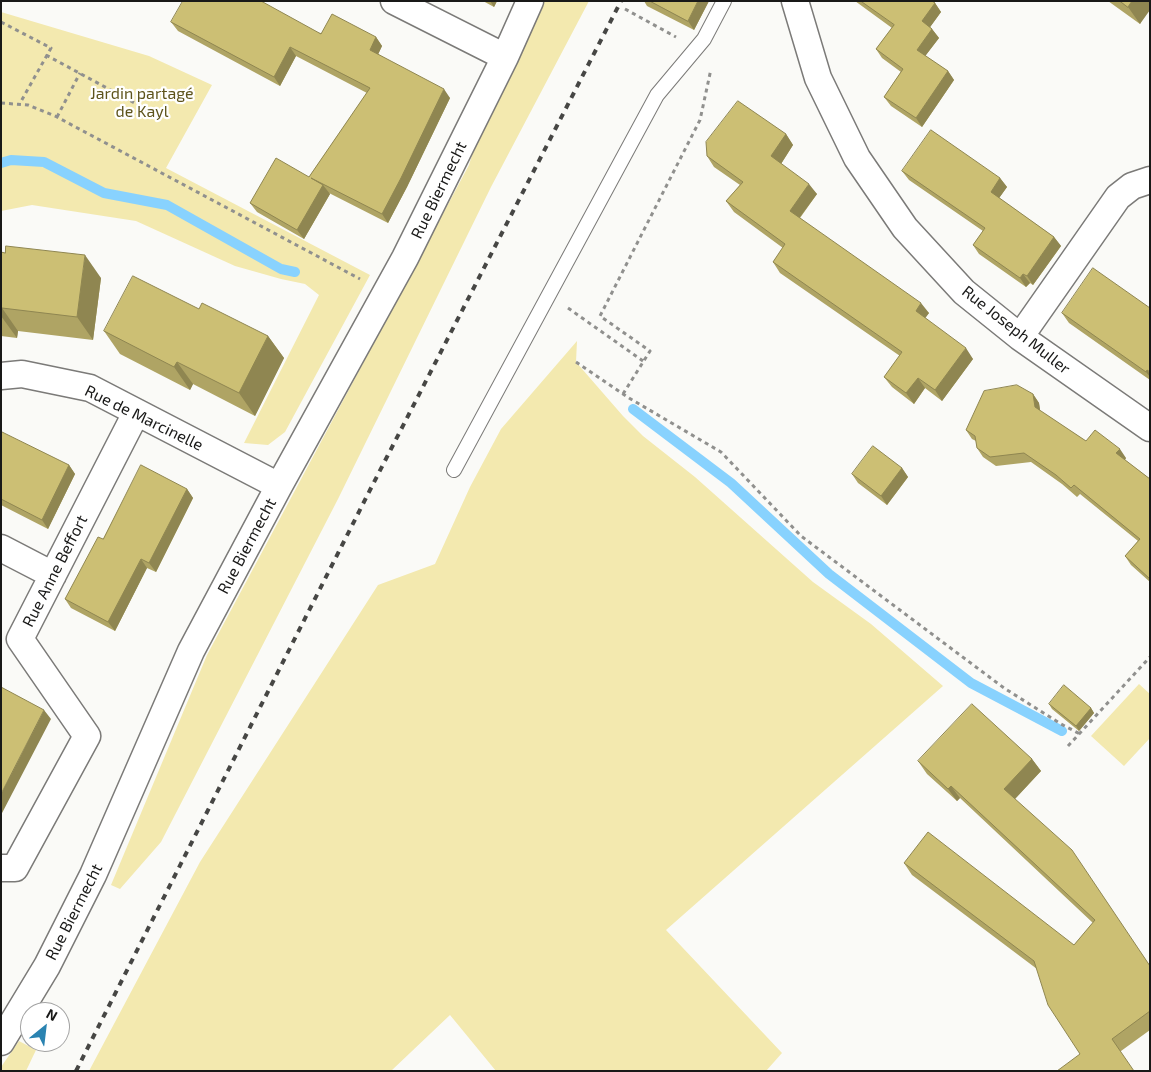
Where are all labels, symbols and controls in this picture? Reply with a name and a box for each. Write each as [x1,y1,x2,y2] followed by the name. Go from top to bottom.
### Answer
[90,84,194,122] park label: Jardin partagé de Kayl
[407,138,471,242] street label: Rue Biermecht
[958,282,1074,378] street label: Rue Joseph Muller
[82,381,206,455] street label: Rue de Marcinelle
[214,495,280,597] street label: Rue Biermecht
[18,512,92,630] street label: Rue Anne Beffort
[41,860,107,964] street label: Rue Biermecht
[20,1002,70,1052] north arrow
[43,1004,61,1024] text: N

